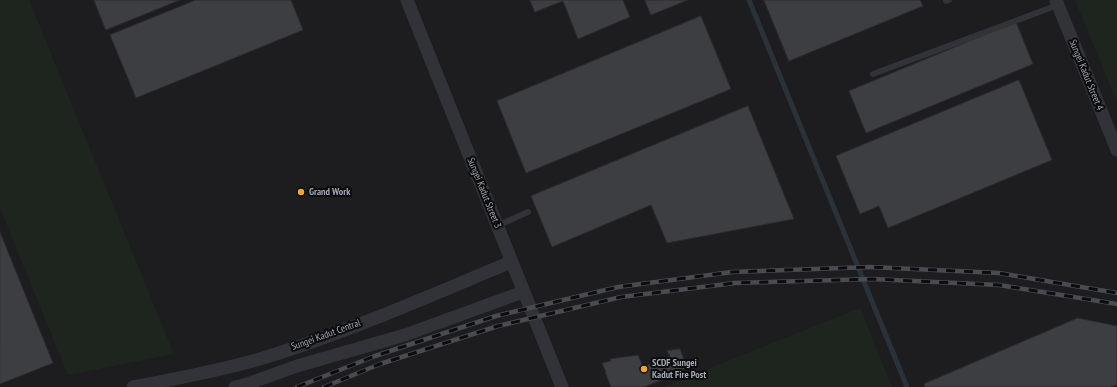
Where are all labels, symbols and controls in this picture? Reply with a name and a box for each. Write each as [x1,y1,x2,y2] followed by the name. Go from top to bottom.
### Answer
[1066,38,1106,112] street label: Sungei Kadut Street 4
[464,156,504,230] street label: Sungei Kadut Street 3
[309,186,350,198] place label: Grand Work
[296,187,306,197] marker: Grand Work
[290,317,362,353] street label: Sungei Kadut Central
[652,357,706,380] place label: SCDF Sungei Kadut Fire Post
[639,364,649,374] marker: SCDF Sungei Kadut Fire Post

